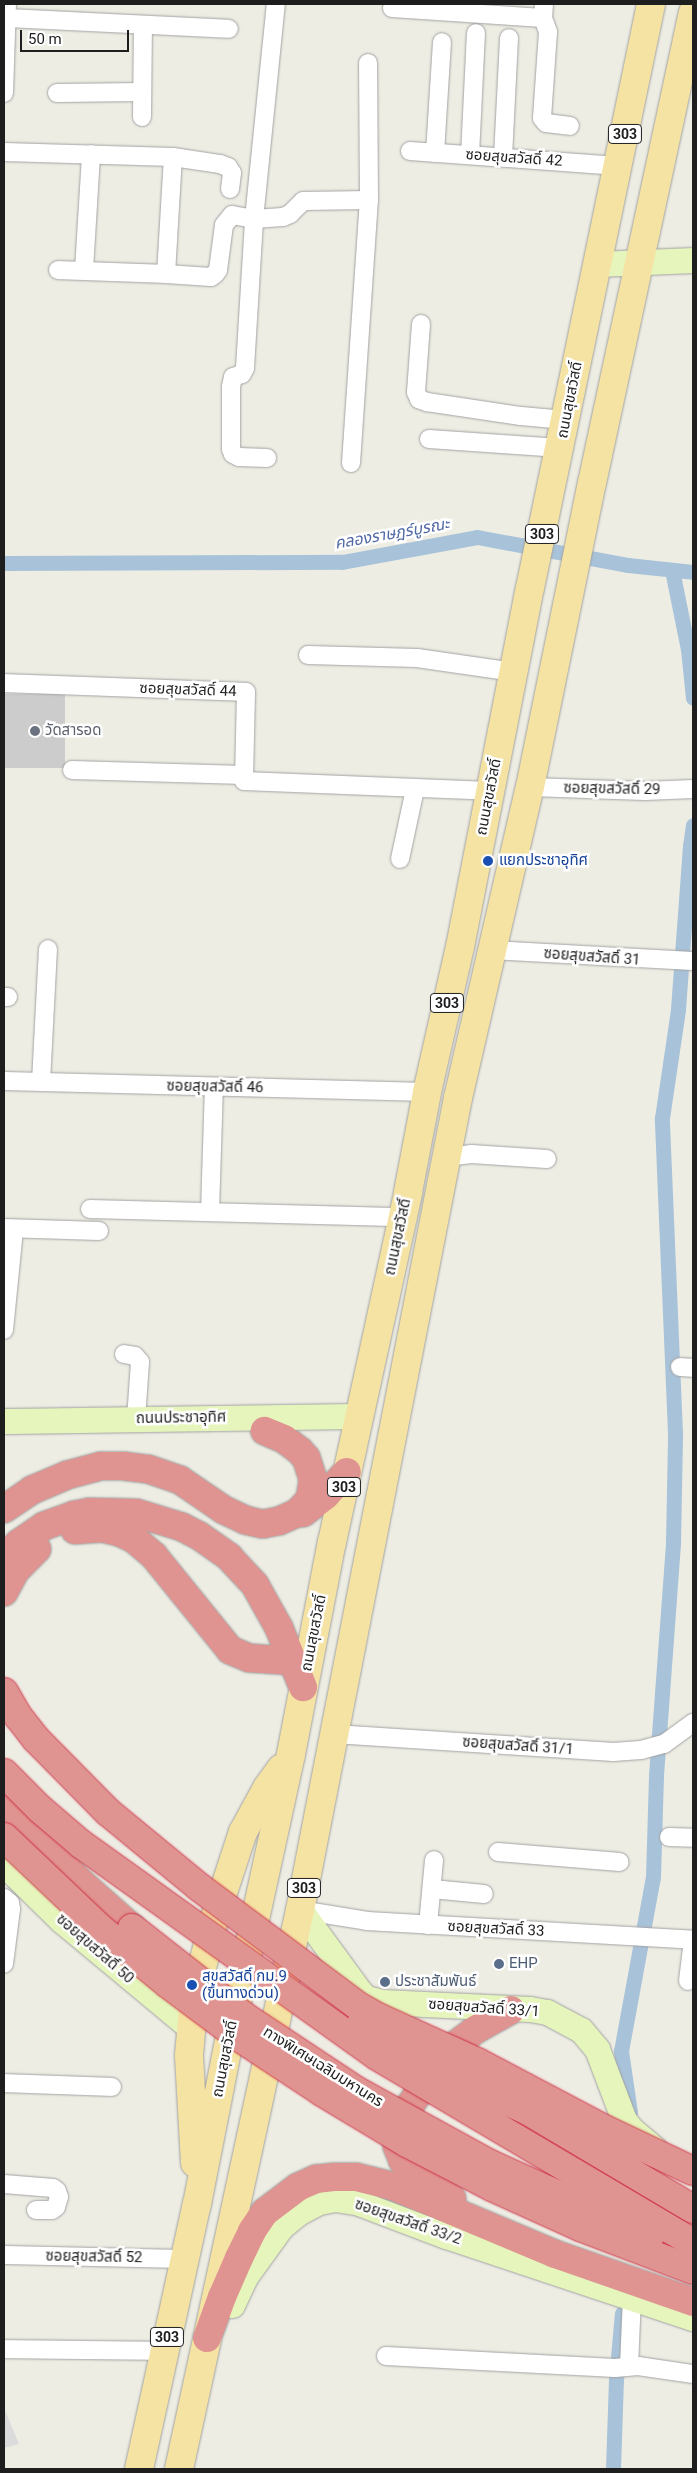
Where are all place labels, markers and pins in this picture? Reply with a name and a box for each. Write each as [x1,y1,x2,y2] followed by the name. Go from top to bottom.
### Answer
[45,722,101,740] place label: วัดสารอด
[29,725,41,737] marker: วัดสารอด
[499,852,588,870] place label: แยกประชาอุทิศ
[481,854,495,868] marker: แยกประชาอุทิศ
[509,1955,538,1973] place label: EHP
[493,1958,505,1970] marker: EHP
[202,1967,287,2002] place label: สุขสวัสดิ์ กม.9 (ขึ้นทางด่วน)
[395,1973,476,1991] place label: ประชาสัมพันธ์
[379,1976,391,1988] marker: ประชาสัมพันธ์
[186,1979,198,1991] marker: สุขสวัสดิ์ กม.9 (ขึ้นทางด่วน)

